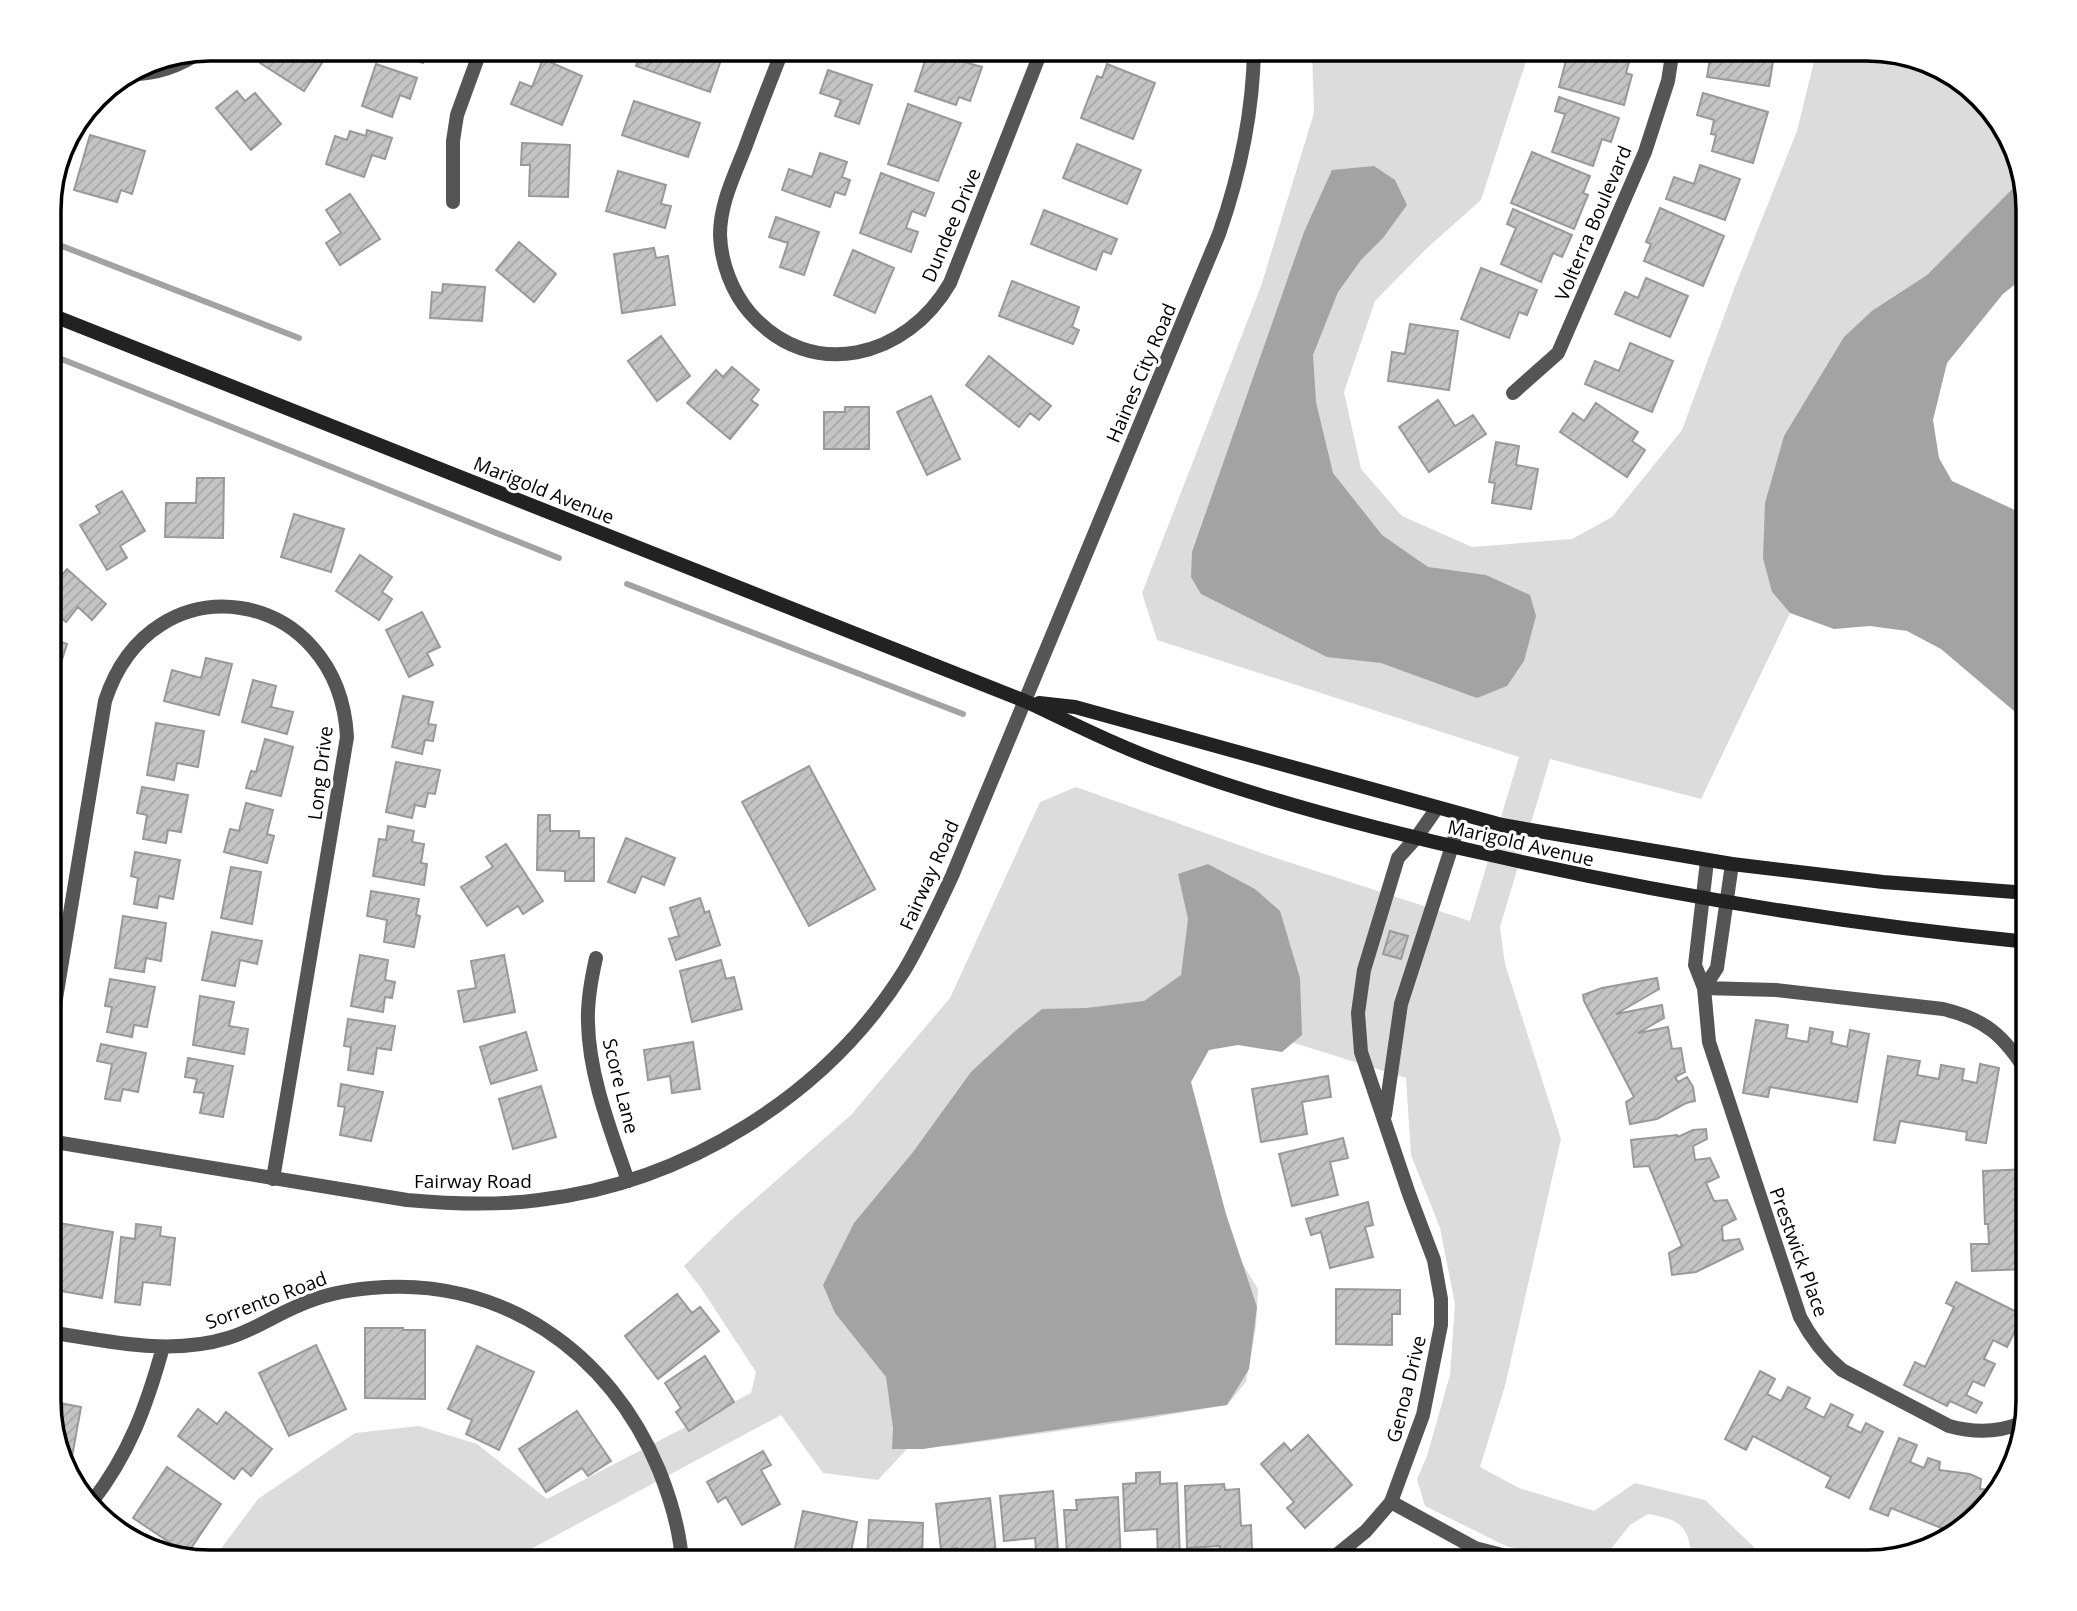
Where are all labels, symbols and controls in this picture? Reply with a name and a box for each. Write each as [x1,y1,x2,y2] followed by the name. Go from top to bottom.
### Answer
[1549,141,1637,305] street label: Volterra Boulevard
[915,164,987,286] street label: Dundee Drive
[1100,299,1182,447] street label: Haines City Road
[470,450,618,530] street label: Marigold Avenue
[301,724,339,822] street label: Long Drive
[1445,814,1597,872] street label: Marigold Avenue
[893,816,965,934] street label: Fairway Road
[597,1036,645,1136] street label: Score Lane
[414,1168,532,1194] street label: Fairway Road
[1764,1184,1834,1320] street label: Prestwick Place
[202,1265,330,1335] street label: Sorrento Road
[1380,1333,1432,1445] street label: Genoa Drive

